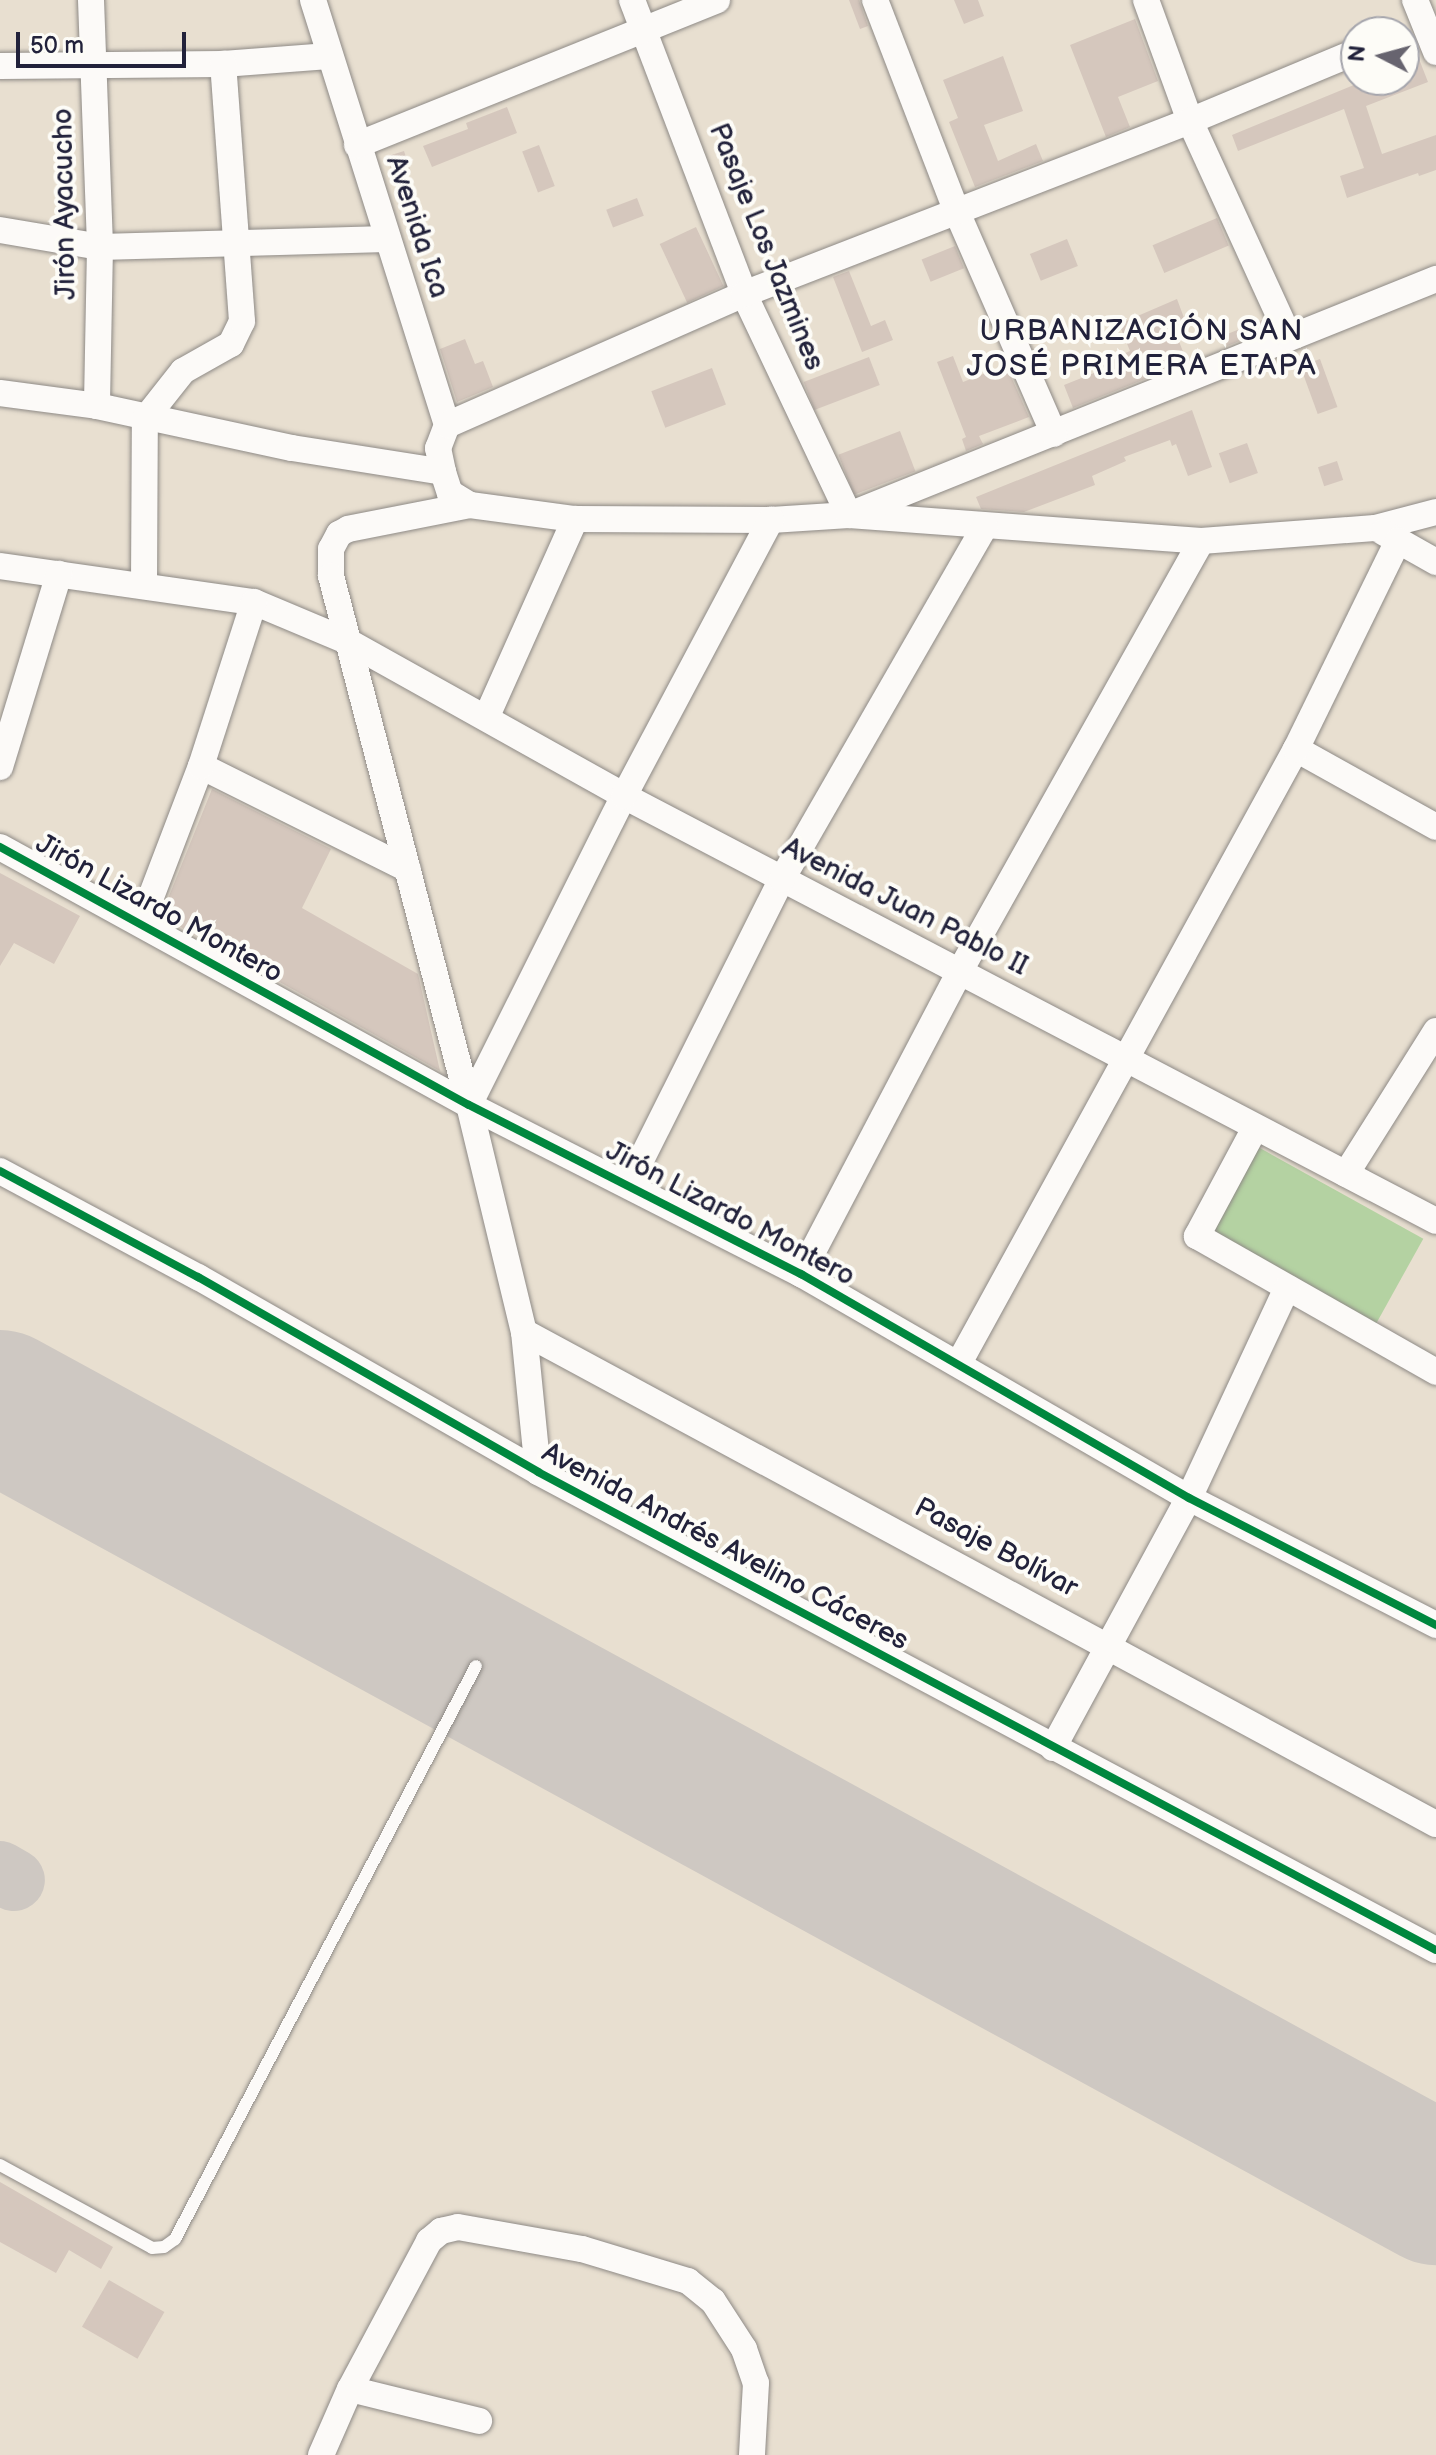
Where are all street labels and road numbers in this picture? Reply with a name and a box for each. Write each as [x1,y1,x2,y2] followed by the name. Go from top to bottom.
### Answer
[47,108,83,300] street label: Jirón Ayacucho
[701,118,831,376] street label: Pasaje Los Jazmines
[378,152,456,302] street label: Avenida Ica
[30,827,288,991] street label: Jirón Lizardo Montero
[776,830,1034,984] street label: Avenida Juan Pablo II
[600,1134,860,1294] street label: Jirón Lizardo Montero
[536,1436,914,1658] street label: Avenida Andrés Avelino Cáceres
[909,1491,1083,1605] street label: Pasaje Bolívar

